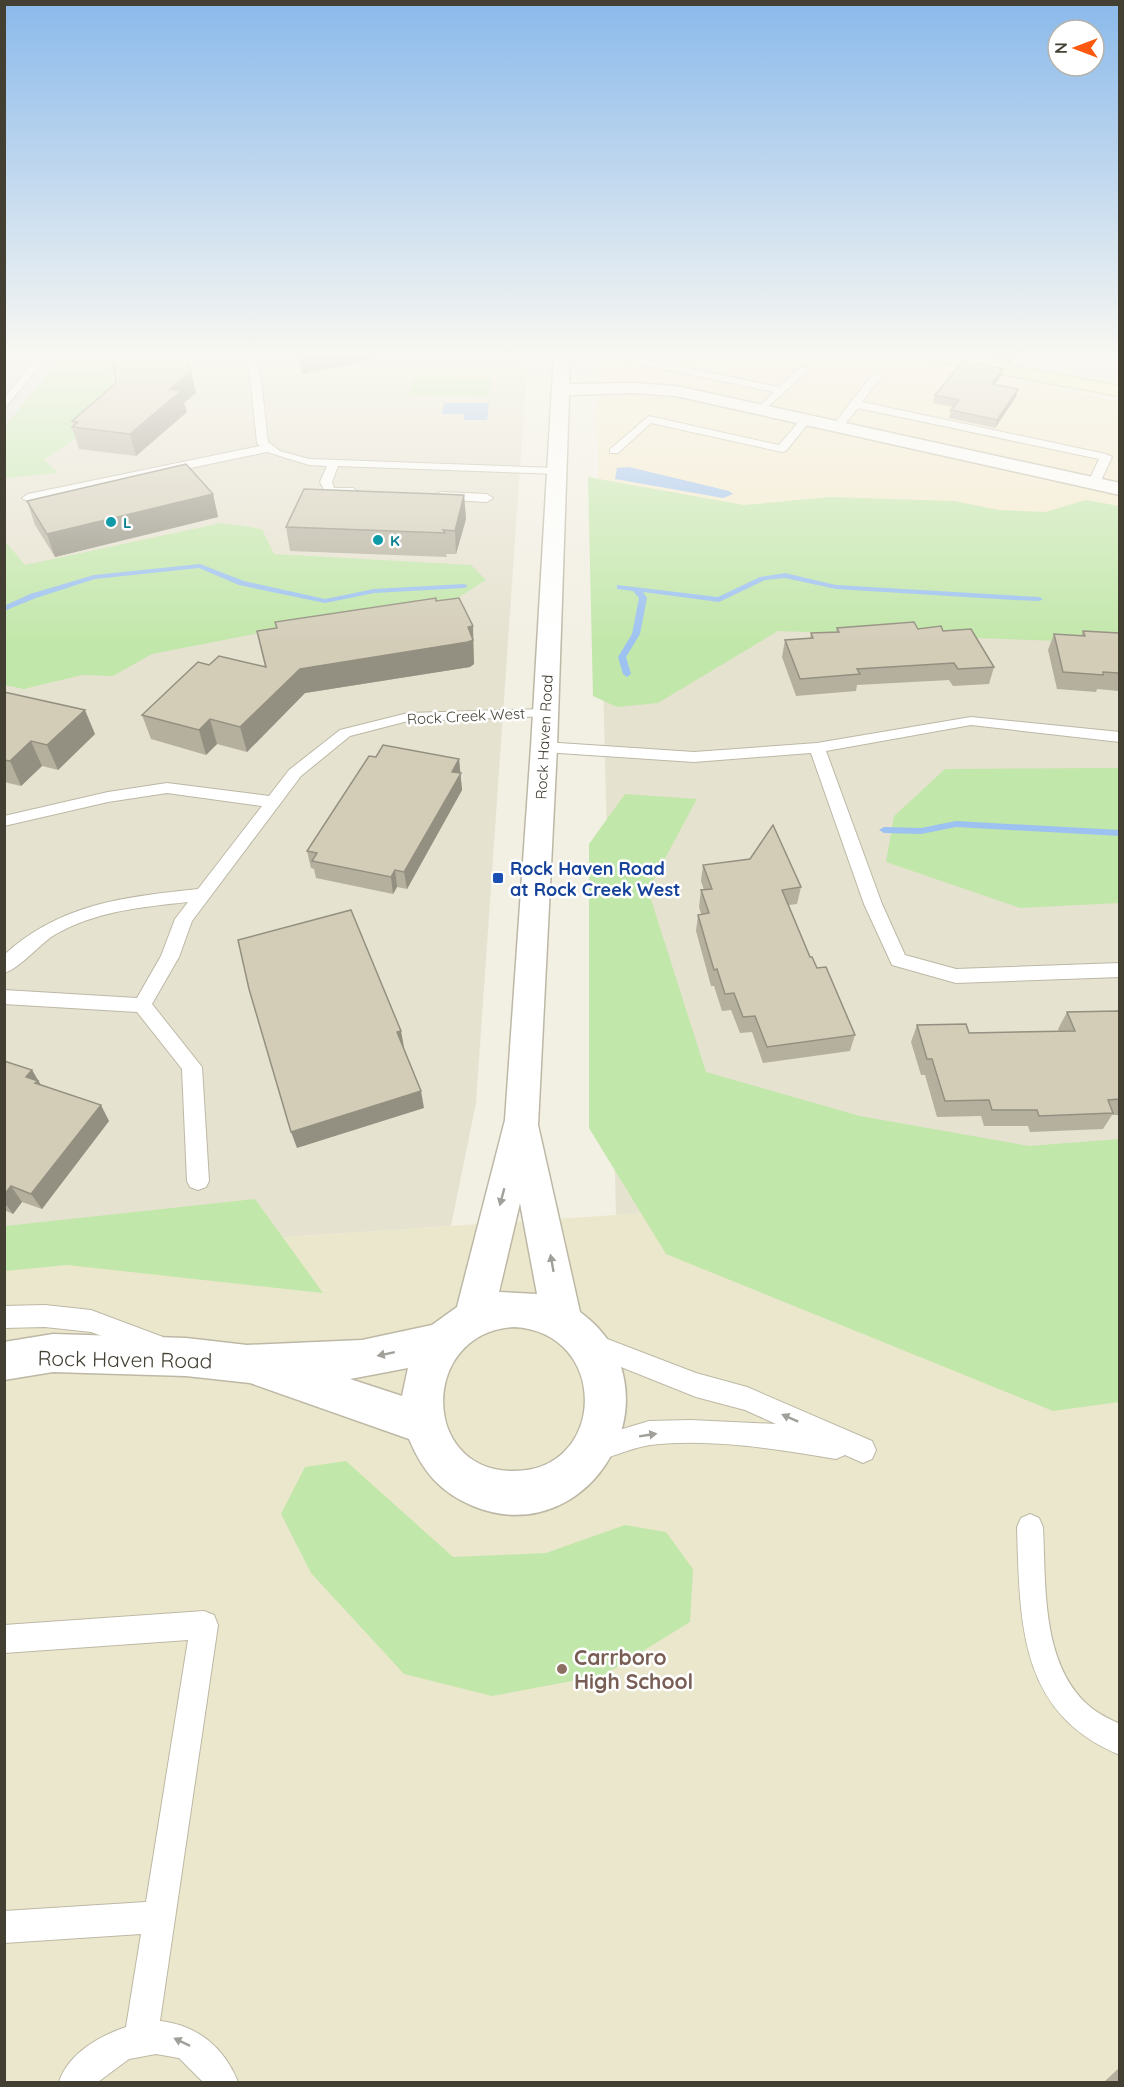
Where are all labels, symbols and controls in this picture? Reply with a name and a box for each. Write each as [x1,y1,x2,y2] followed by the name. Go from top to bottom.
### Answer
[1046,18,1106,78] north arrow
[1051,42,1071,54] text: N
[123,513,131,532] place label: L
[104,515,118,529] marker: L
[390,531,400,550] place label: K
[371,533,385,547] marker: K
[531,674,557,800] street label: Rock Haven Road
[407,703,525,729] street label: Rock Creek West
[510,857,680,901] place label: Rock Haven Road at Rock Creek West
[491,871,505,885] marker: Rock Haven Road at Rock Creek West
[497,1188,507,1207] one-way arrow
[547,1253,556,1272] one-way arrow
[37,1344,213,1374] street label: Rock Haven Road
[376,1350,395,1359] one-way arrow
[781,1413,799,1423] one-way arrow
[639,1430,658,1439] one-way arrow
[574,1644,693,1694] place label: Carrboro High School
[555,1662,569,1676] marker: Carrboro High School
[173,2038,190,2047] one-way arrow

